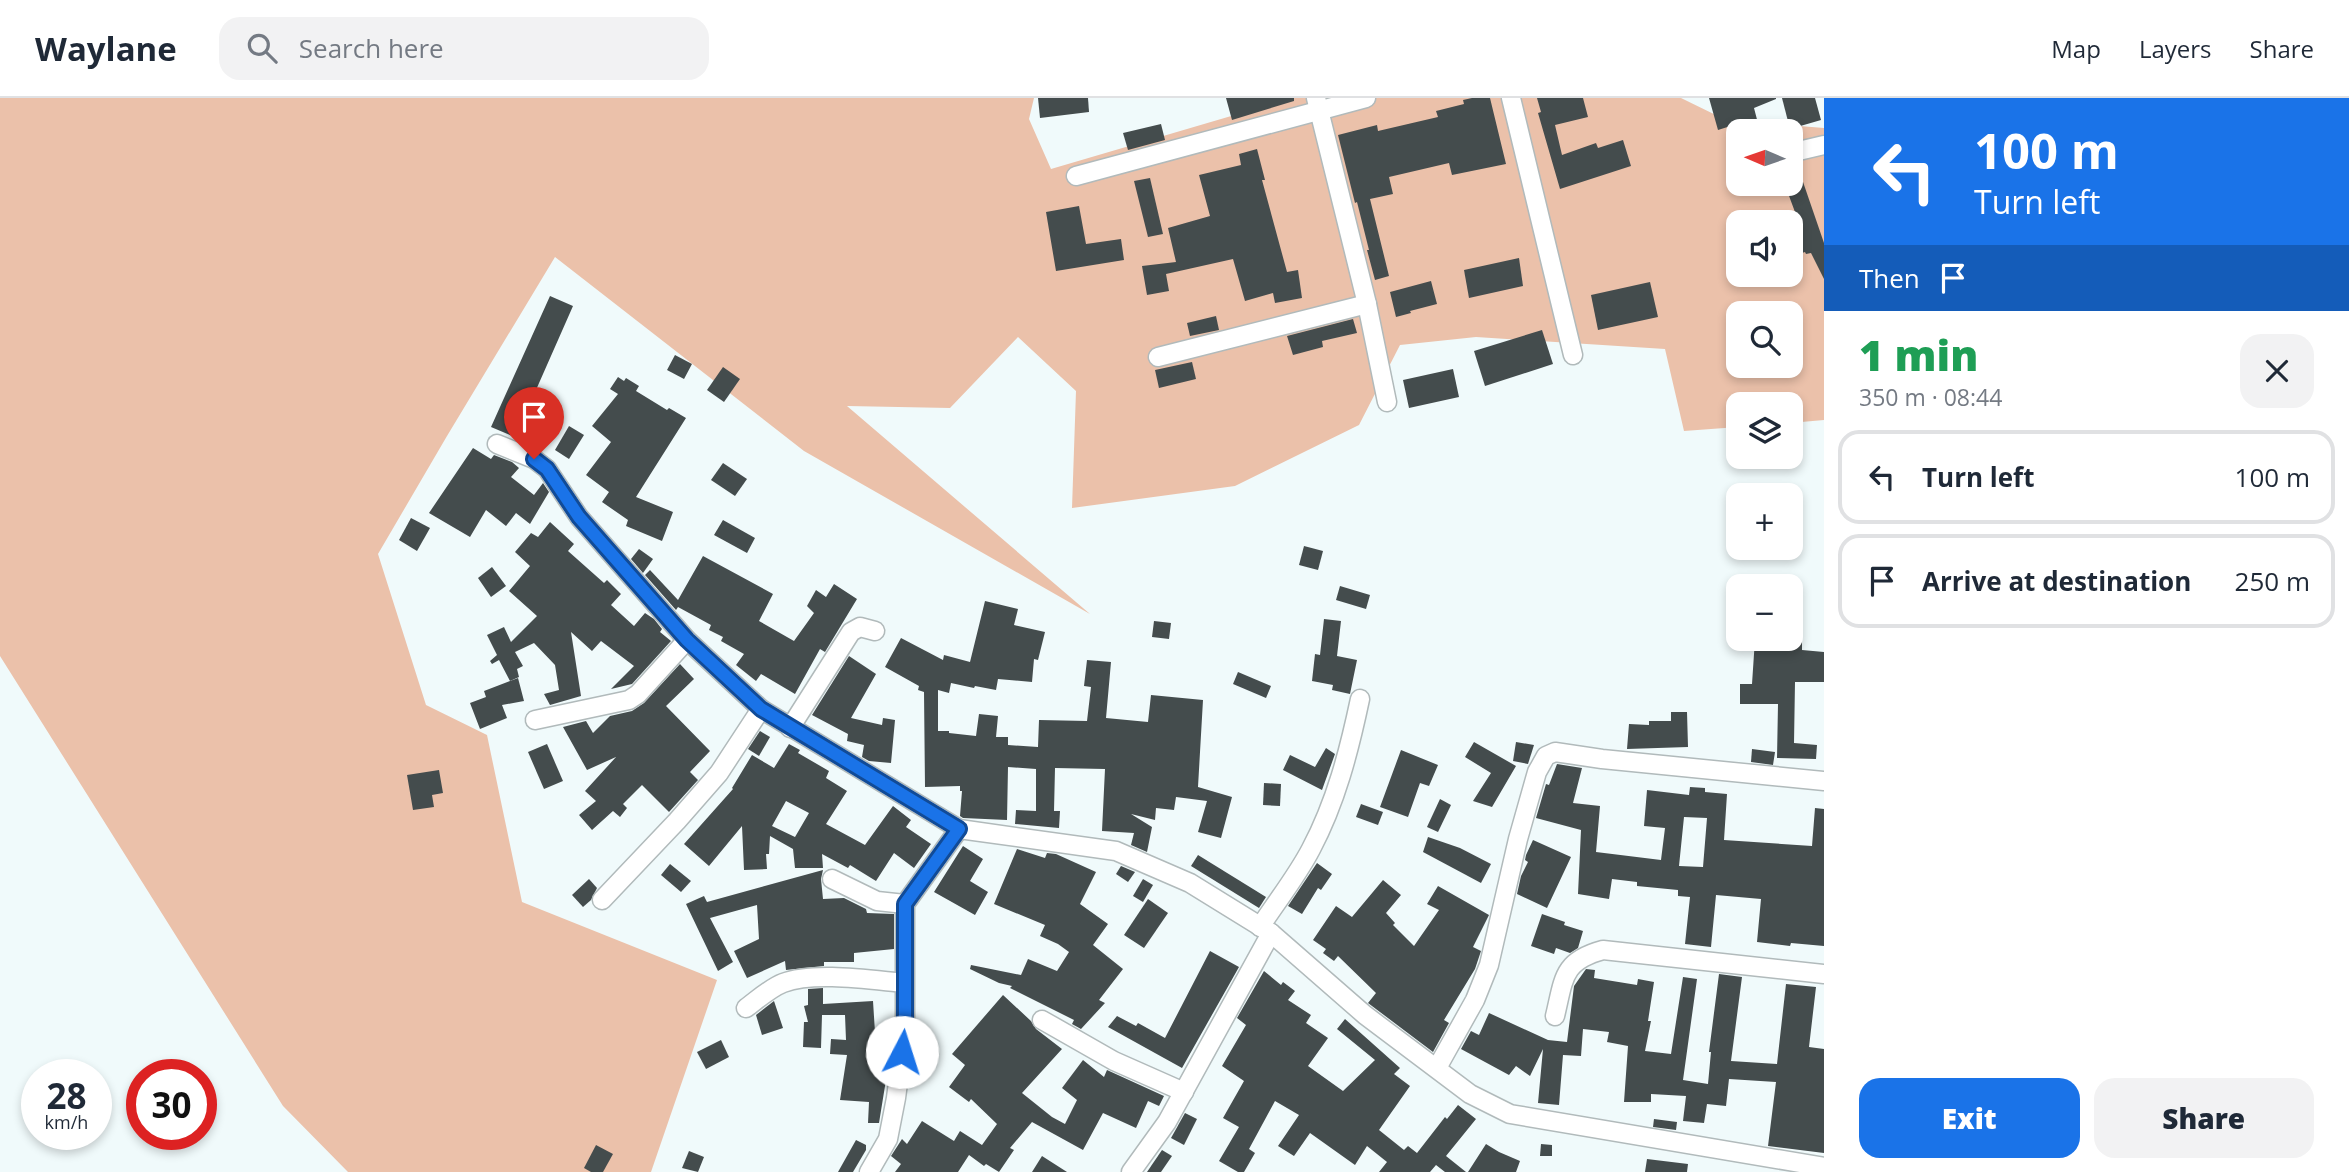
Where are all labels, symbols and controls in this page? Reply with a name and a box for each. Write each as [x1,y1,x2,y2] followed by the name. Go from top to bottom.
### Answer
[219,17,709,80] search box
[35,26,177,71] text: Waylane
[243,29,281,67] icon: search
[299,30,444,66] text: Search here
[2051,32,2101,65] text: Map
[2139,32,2212,65] text: Layers
[2250,32,2314,65] text: Share
[1974,117,2119,183] text: 100 m
[1726,119,1802,196] north arrow
[1726,119,1803,651] map controls
[1859,126,1950,217] icon: left
[1974,180,2100,223] text: Turn left
[1726,210,1803,287] button: sound
[1934,259,1972,297] icon: arrive
[1859,260,1920,296] text: Then
[1726,301,1803,378] button: search
[1859,326,1978,383] text: 1 min
[2240,334,2314,408] button: close
[1859,381,2002,413] text: 350 m · 08:44
[504,387,564,459] pin
[1726,392,1803,469] button: layers
[515,398,553,436] icon: arrive
[1863,458,1901,496] icon: left
[1922,459,2034,495] text: Turn left
[2235,459,2310,495] text: 100 m
[1726,483,1803,560] button: +
[1863,562,1901,600] icon: arrive
[1922,563,2191,599] text: Arrive at destination
[2235,563,2310,599] text: 250 m
[1726,574,1803,651] button: −
[865,1015,939,1089] position arrow
[126,1059,217,1150] speed limit sign: 30
[46,1072,87,1119] text: 28
[1859,1078,2080,1158] button: Exit
[2094,1078,2314,1158] button: Share
[45,1110,88,1134] text: km/h

